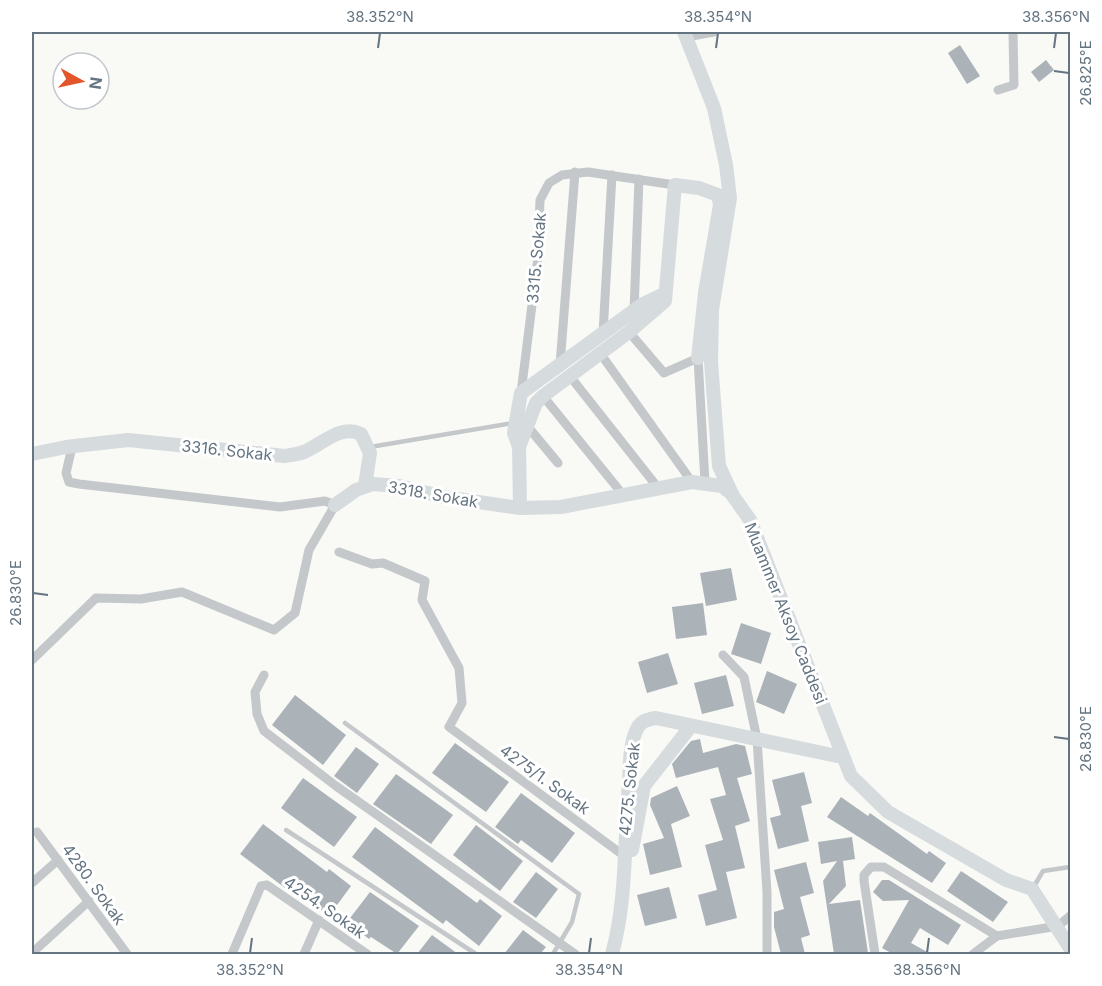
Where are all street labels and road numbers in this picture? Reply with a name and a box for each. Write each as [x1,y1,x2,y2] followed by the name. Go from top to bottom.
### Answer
[522,212,550,304] street label: 3315. Sokak
[181,435,274,465] street label: 3316. Sokak
[386,476,480,512] street label: 3318. Sokak
[740,519,832,707] street label: Muammer Aksoy Caddesi
[496,740,594,819] street label: 4275/1. Sokak
[614,741,644,837] street label: 4275. Sokak
[58,840,130,929] street label: 4280. Sokak
[280,872,370,943] street label: 4254. Sokak

